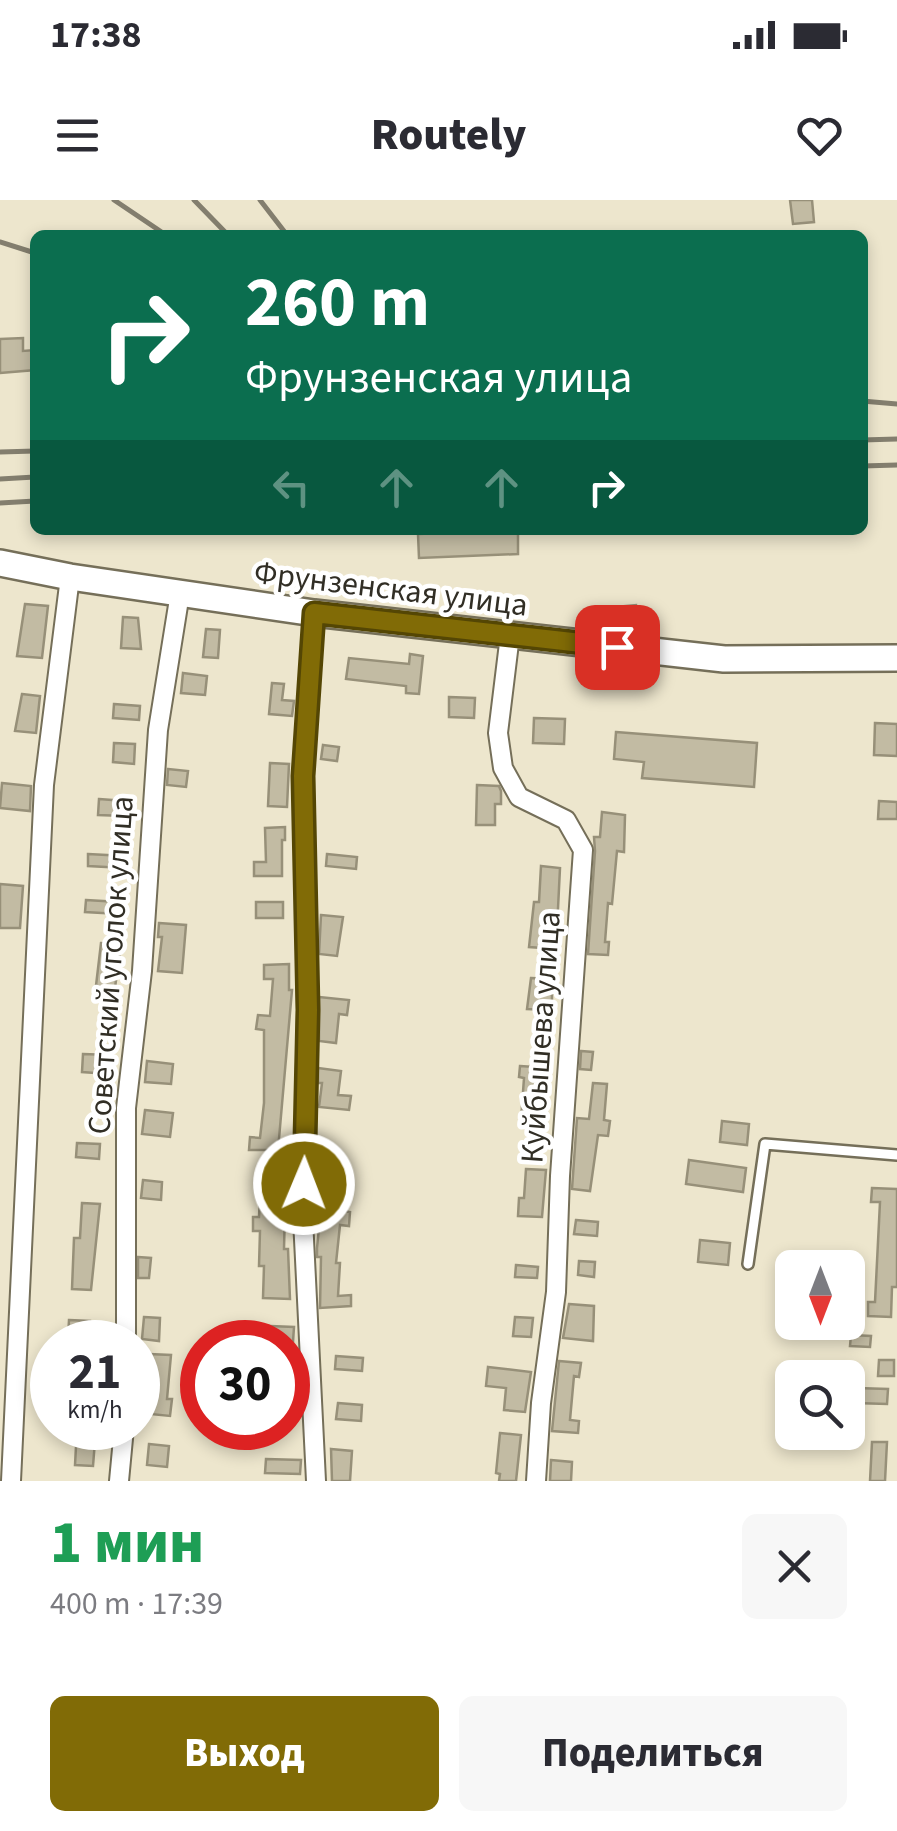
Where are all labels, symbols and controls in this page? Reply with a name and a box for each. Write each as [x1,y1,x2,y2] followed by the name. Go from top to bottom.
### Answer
[50,8,142,62] text: 17:38
[371,103,526,167] text: Routely
[50,108,105,163] icon: menu
[792,108,847,163] icon: heart
[245,253,430,353] text: 260 m
[80,270,210,400] icon: right
[245,346,632,410] text: Фрунзенская улица
[264,460,319,515] icon: left
[369,460,424,515] icon: ahead
[474,460,529,515] icon: ahead
[579,460,634,515] icon: right
[251,549,530,629] street label: Фрунзенская улица
[575,605,660,690] pin
[590,620,645,675] icon: arrive
[76,794,146,1136] street label: Советский уголок улица
[509,910,573,1165] street label: Куйбышева улица
[252,1132,356,1236] position arrow
[775,1250,865,1340] north arrow
[775,1250,865,1450] map controls
[180,1320,310,1450] speed limit sign: 30
[69,1337,121,1408] text: 21
[775,1360,865,1450] button: search
[67,1392,123,1428] text: km/h
[50,1501,204,1586] text: 1 мин
[742,1514,847,1619] button: close
[50,1581,223,1627] text: 400 m · 17:39
[50,1696,439,1811] button: Выход
[459,1696,847,1811] button: Поделиться

